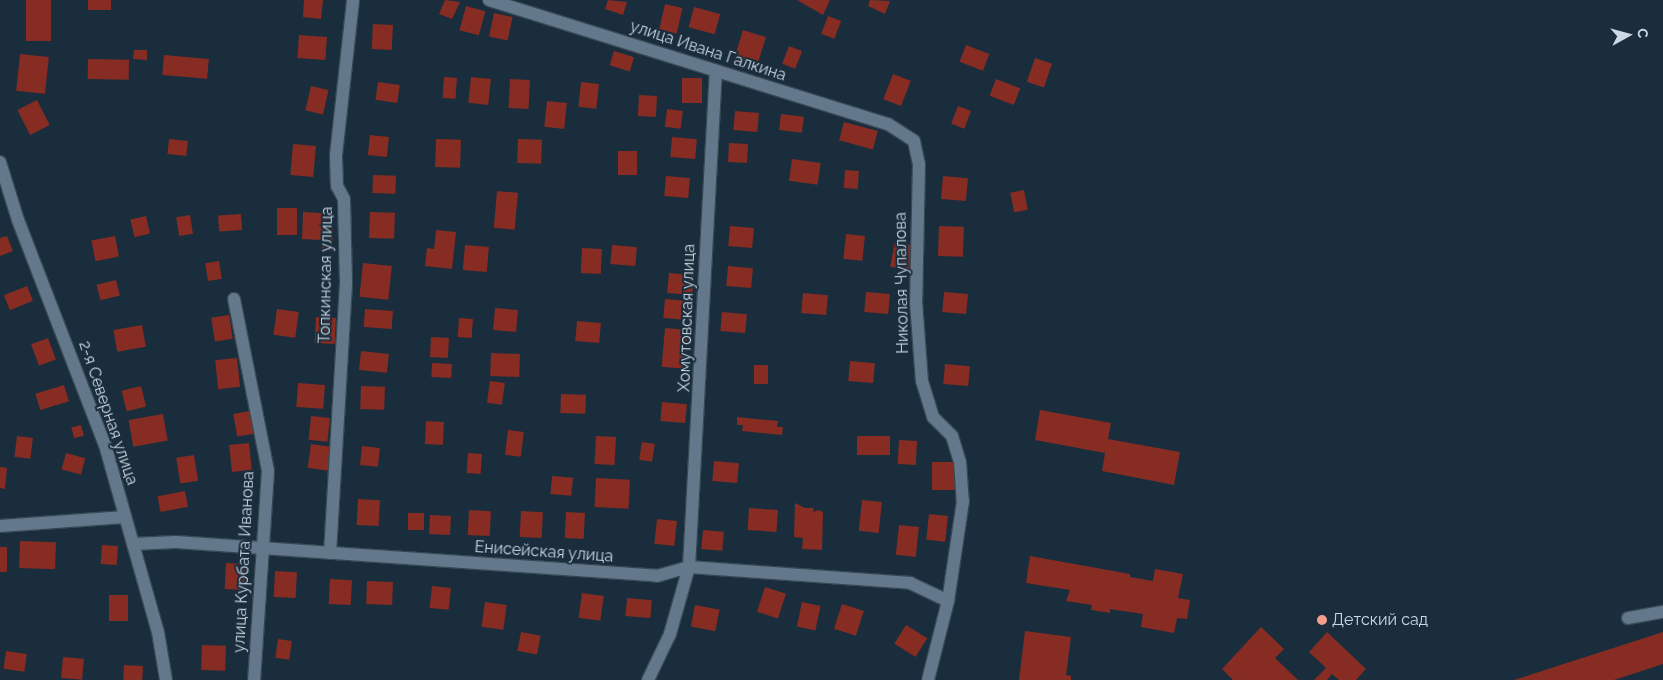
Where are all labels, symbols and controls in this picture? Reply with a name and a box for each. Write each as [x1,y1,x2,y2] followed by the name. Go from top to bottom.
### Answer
[1603,10,1653,60] north arrow
[628,17,788,85] street label: улица Ивана Галкина
[1634,27,1651,39] text: С
[315,206,337,344] street label: Топкинская улица
[891,212,913,354] street label: Николая Чупалова
[675,243,699,393] street label: Хомутовская улица
[74,338,142,488] street label: 2-я Северная улица
[230,471,258,653] street label: улица Курбата Иванова
[474,538,614,566] street label: Енисейская улица
[1332,610,1428,630] place label: Детский сад
[1316,614,1328,626] marker: Детский сад

